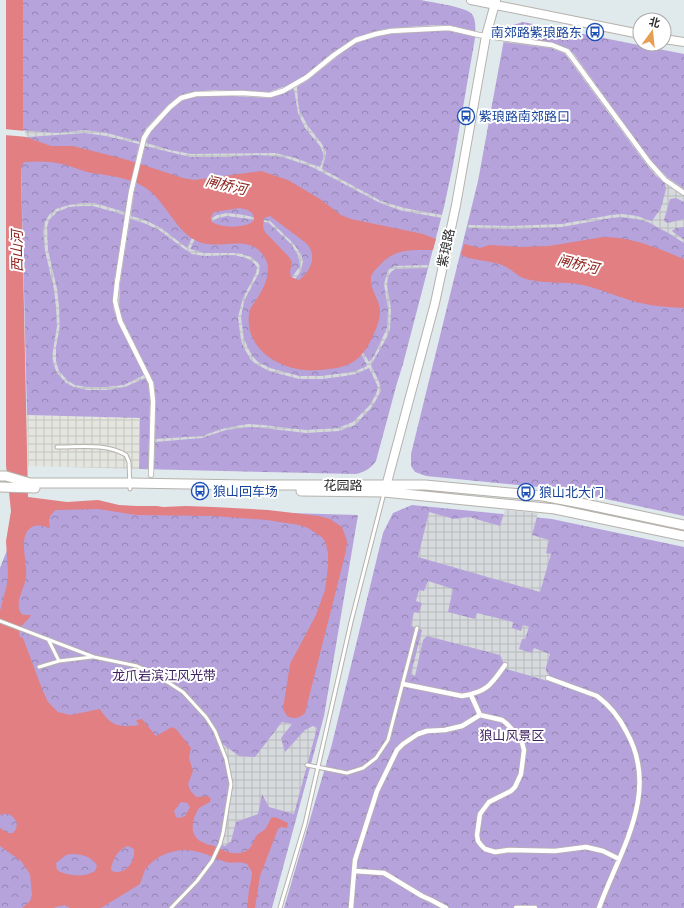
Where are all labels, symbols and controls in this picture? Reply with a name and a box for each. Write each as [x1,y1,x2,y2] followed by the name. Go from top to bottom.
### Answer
[632,12,672,52] north arrow
[647,14,662,31] text: 北
[585,22,605,42] bus stop icon: 南郊路紫琅路东
[491,24,582,41] place label: 南郊路紫琅路东
[456,106,476,126] bus stop icon: 紫琅路南郊路口
[479,108,570,125] place label: 紫琅路南郊路口
[204,172,251,199] water label: 闸桥河
[8,227,26,272] water label: 西山河
[434,227,458,269] street label: 紫琅路
[556,251,603,278] water label: 闸桥河
[323,477,363,494] street label: 花园路
[190,481,210,501] bus stop icon: 狼山回车场
[516,482,536,502] bus stop icon: 狼山北大门
[213,483,278,500] place label: 狼山回车场
[539,484,604,501] place label: 狼山北大门
[112,667,216,684] park label: 龙爪岩滨江风光带
[479,727,545,744] park label: 狼山风景区

